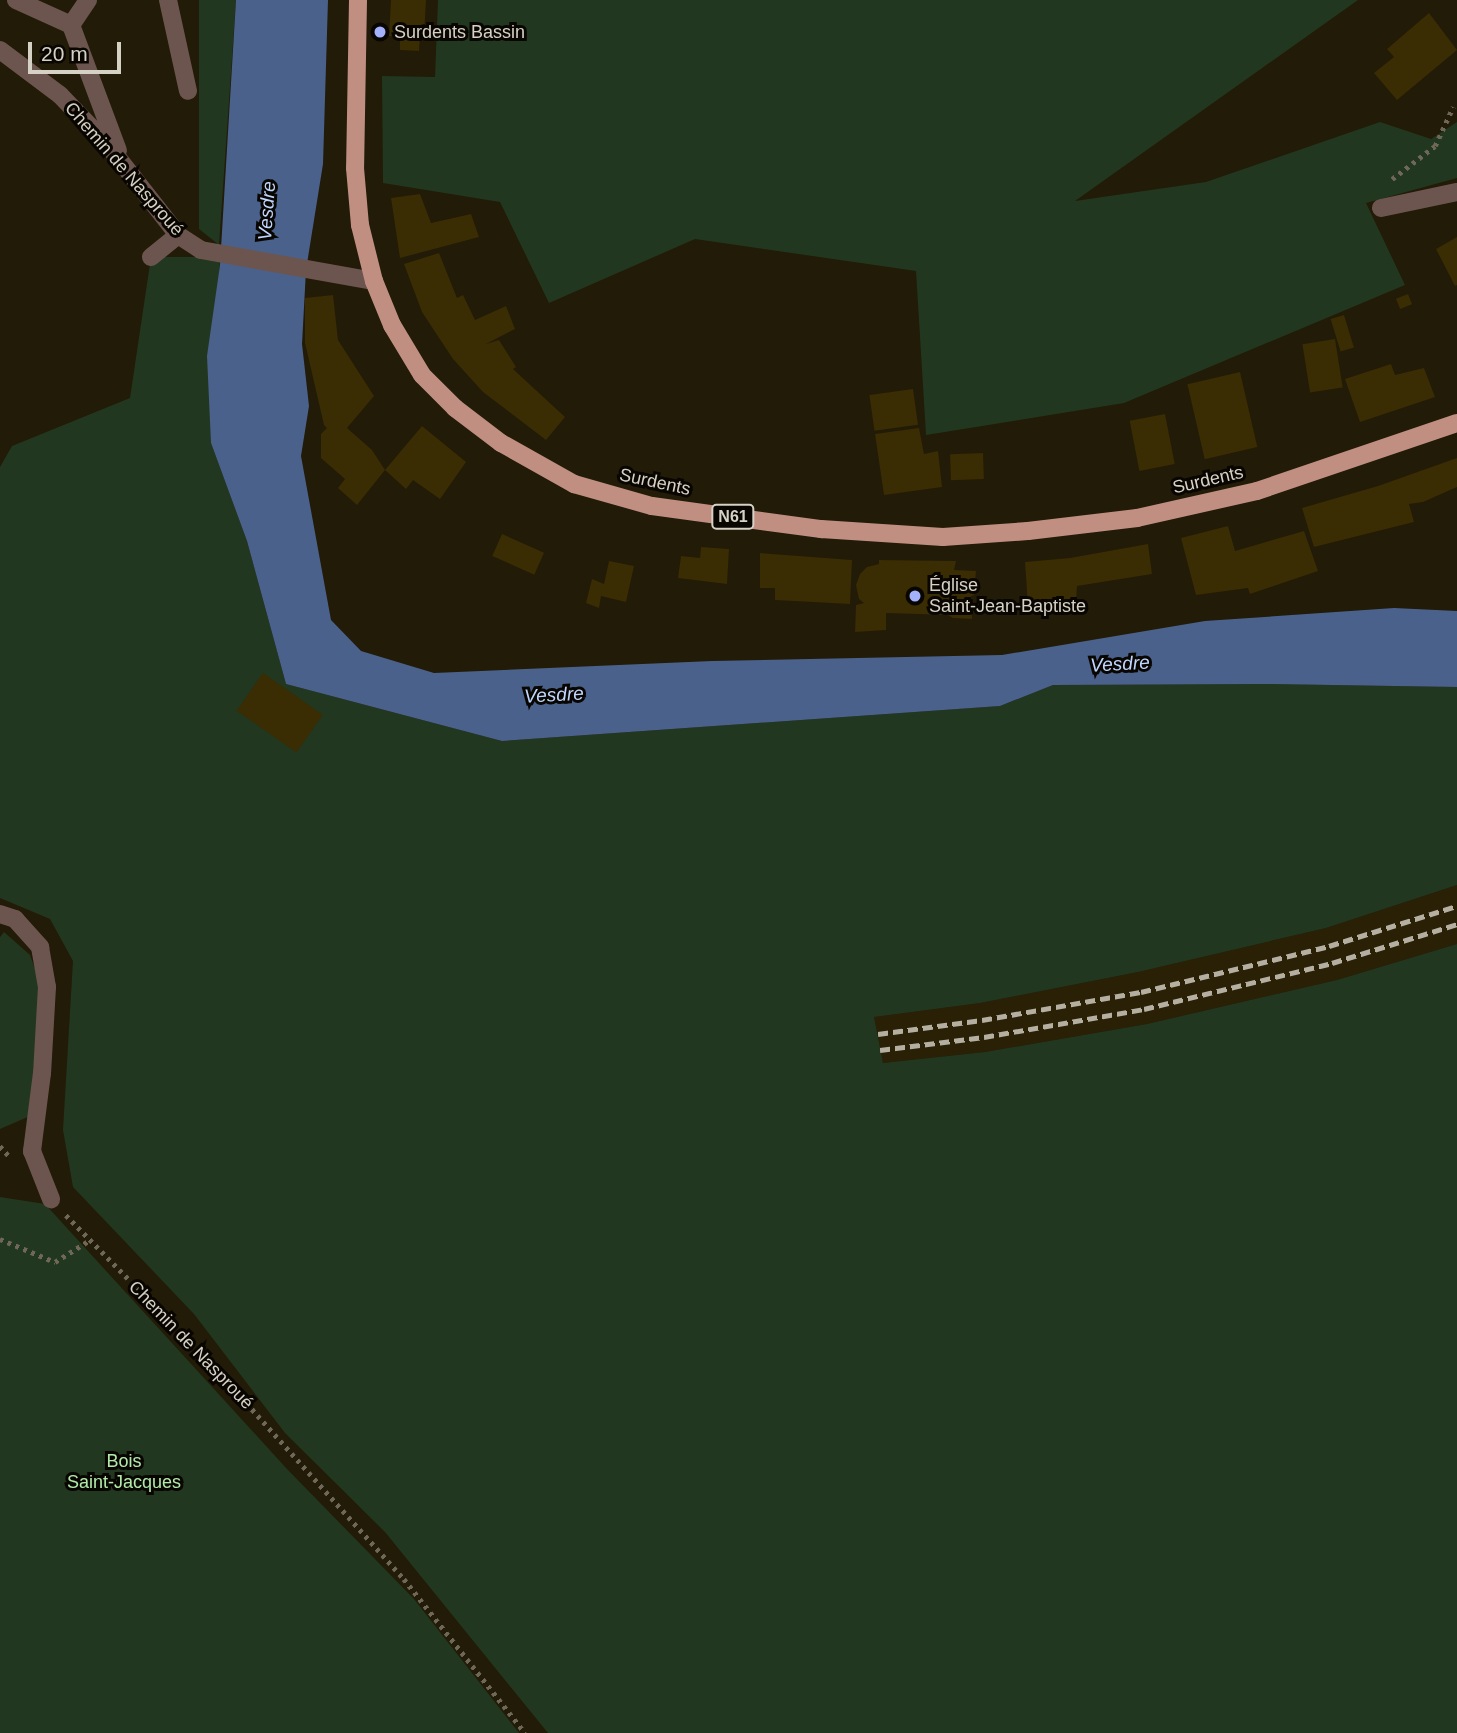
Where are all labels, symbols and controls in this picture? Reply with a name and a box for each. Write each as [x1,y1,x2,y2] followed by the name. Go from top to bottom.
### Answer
[394,21,525,43] place label: Surdents Bassin
[372,24,388,40] marker: Surdents Bassin
[32,28,124,72] scale bar
[41,42,88,65] text: 20 m
[60,98,188,240] street label: Chemin de Nasproué
[254,181,280,241] water label: Vesdre
[1170,461,1246,499] street label: Surdents
[618,464,692,500] street label: Surdents
[710,504,756,530] road number: N61
[929,575,1086,618] place label: Église Saint-Jean-Baptiste
[907,588,923,604] marker: Église Saint-Jean-Baptiste
[1090,651,1150,677] water label: Vesdre
[524,682,584,708] water label: Vesdre
[124,1276,258,1414] street label: Chemin de Nasproué
[67,1451,181,1494] park label: Bois Saint-Jacques

